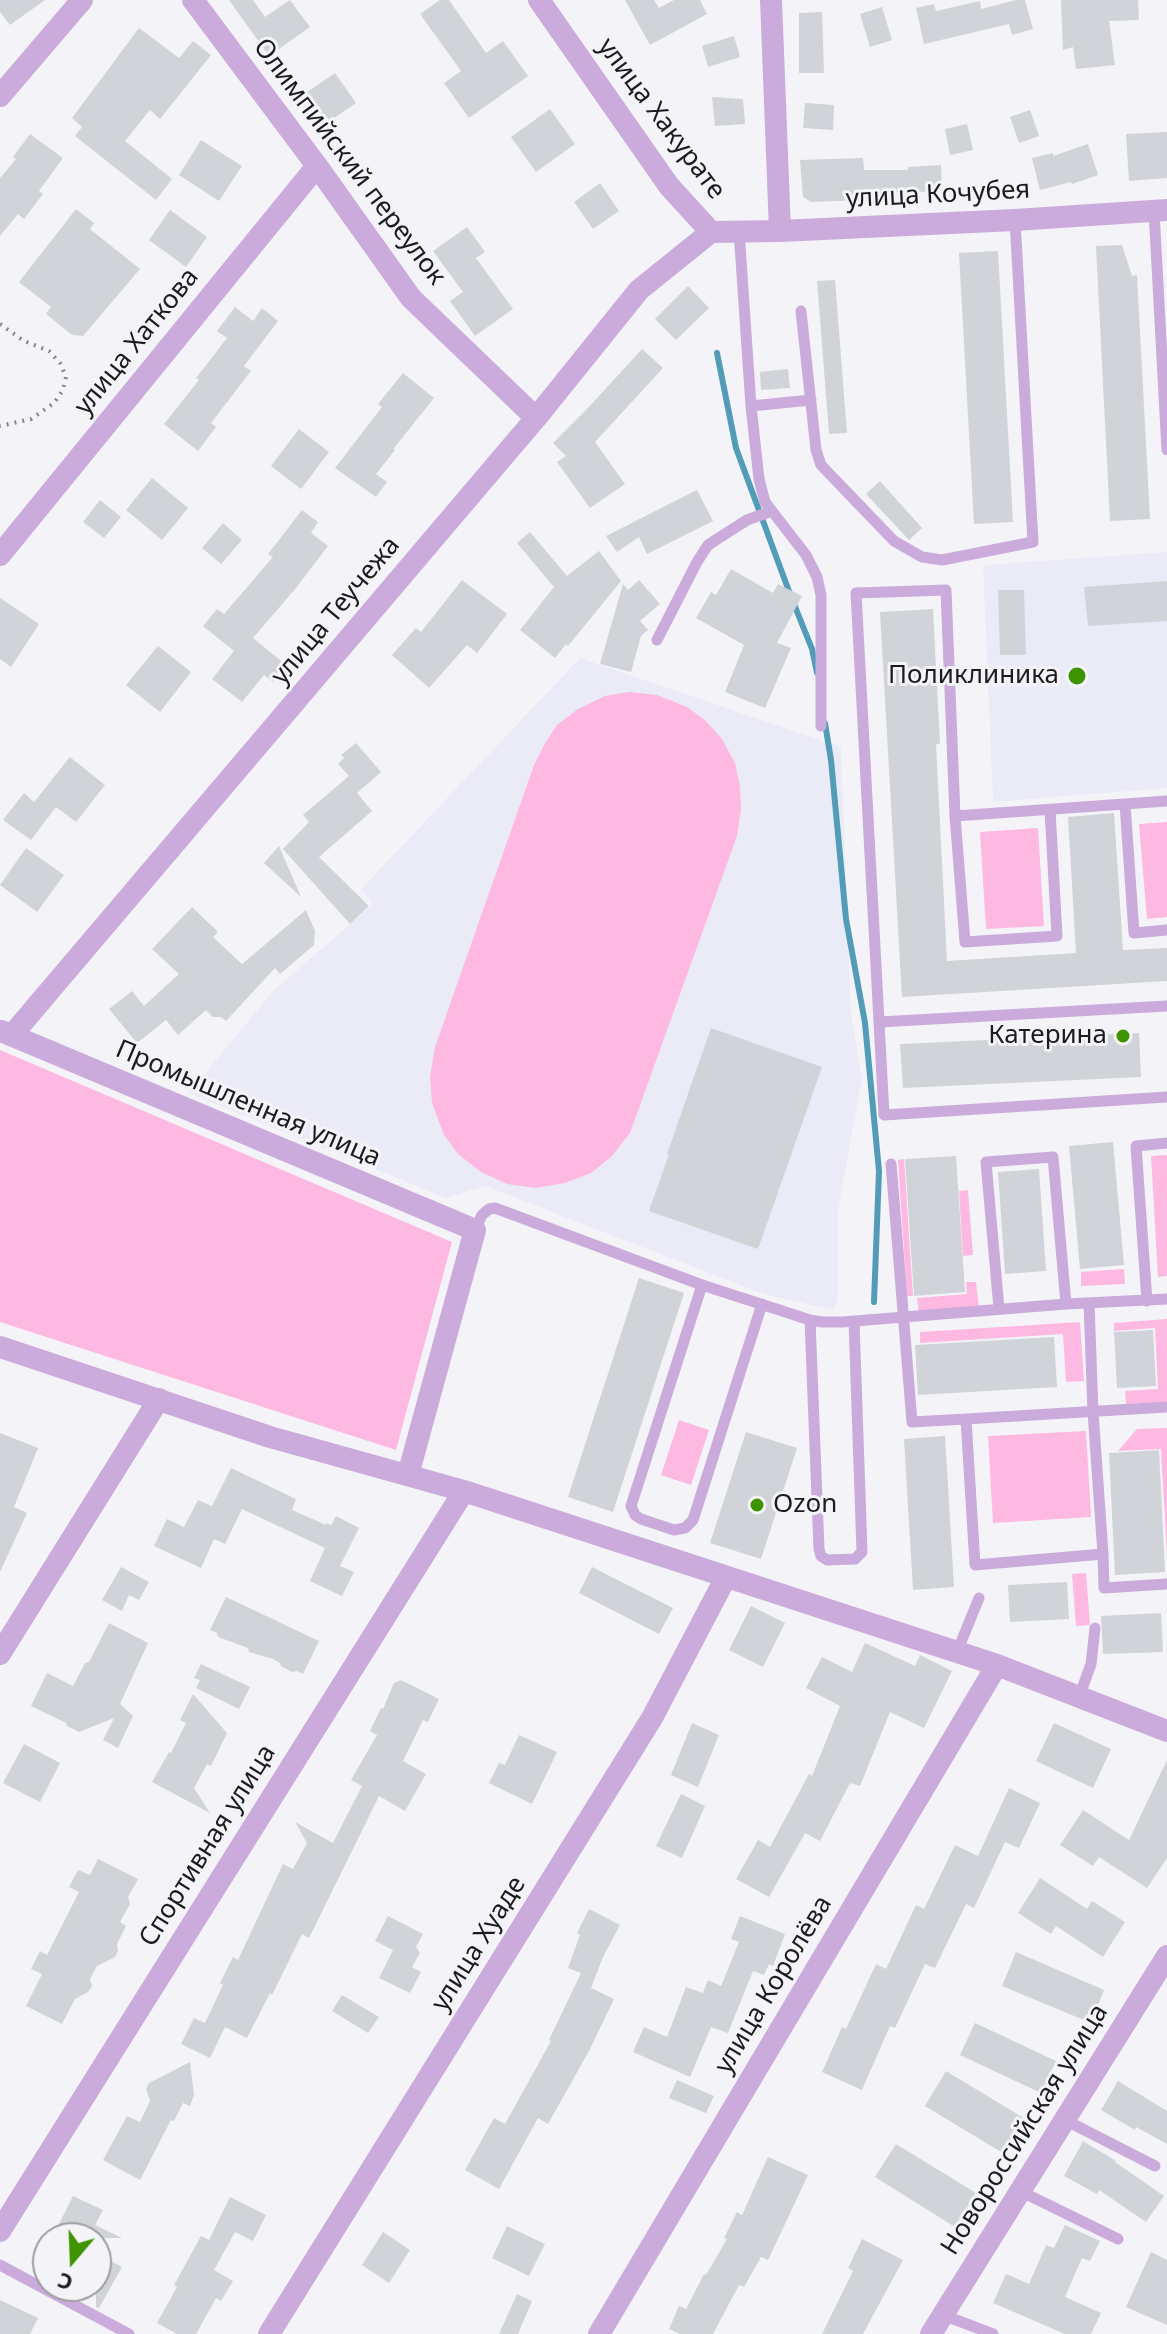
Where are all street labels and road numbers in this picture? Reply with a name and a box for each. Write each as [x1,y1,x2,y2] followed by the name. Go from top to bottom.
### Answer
[590,32,732,206] street label: улица Хакурате
[246,33,452,291] street label: Олимпийский переулок
[845,175,1031,215] street label: улица Кочубея
[68,262,206,422] street label: улица Хаткова
[265,531,407,691] street label: улица Теучежа
[111,1034,385,1174] street label: Промышленная улица
[133,1739,283,1953] street label: Спортивная улица
[425,1871,533,2017] street label: улица Хуаде
[709,1891,839,2079] street label: улица Королёва
[935,1999,1115,2261] street label: Новороссийская улица

